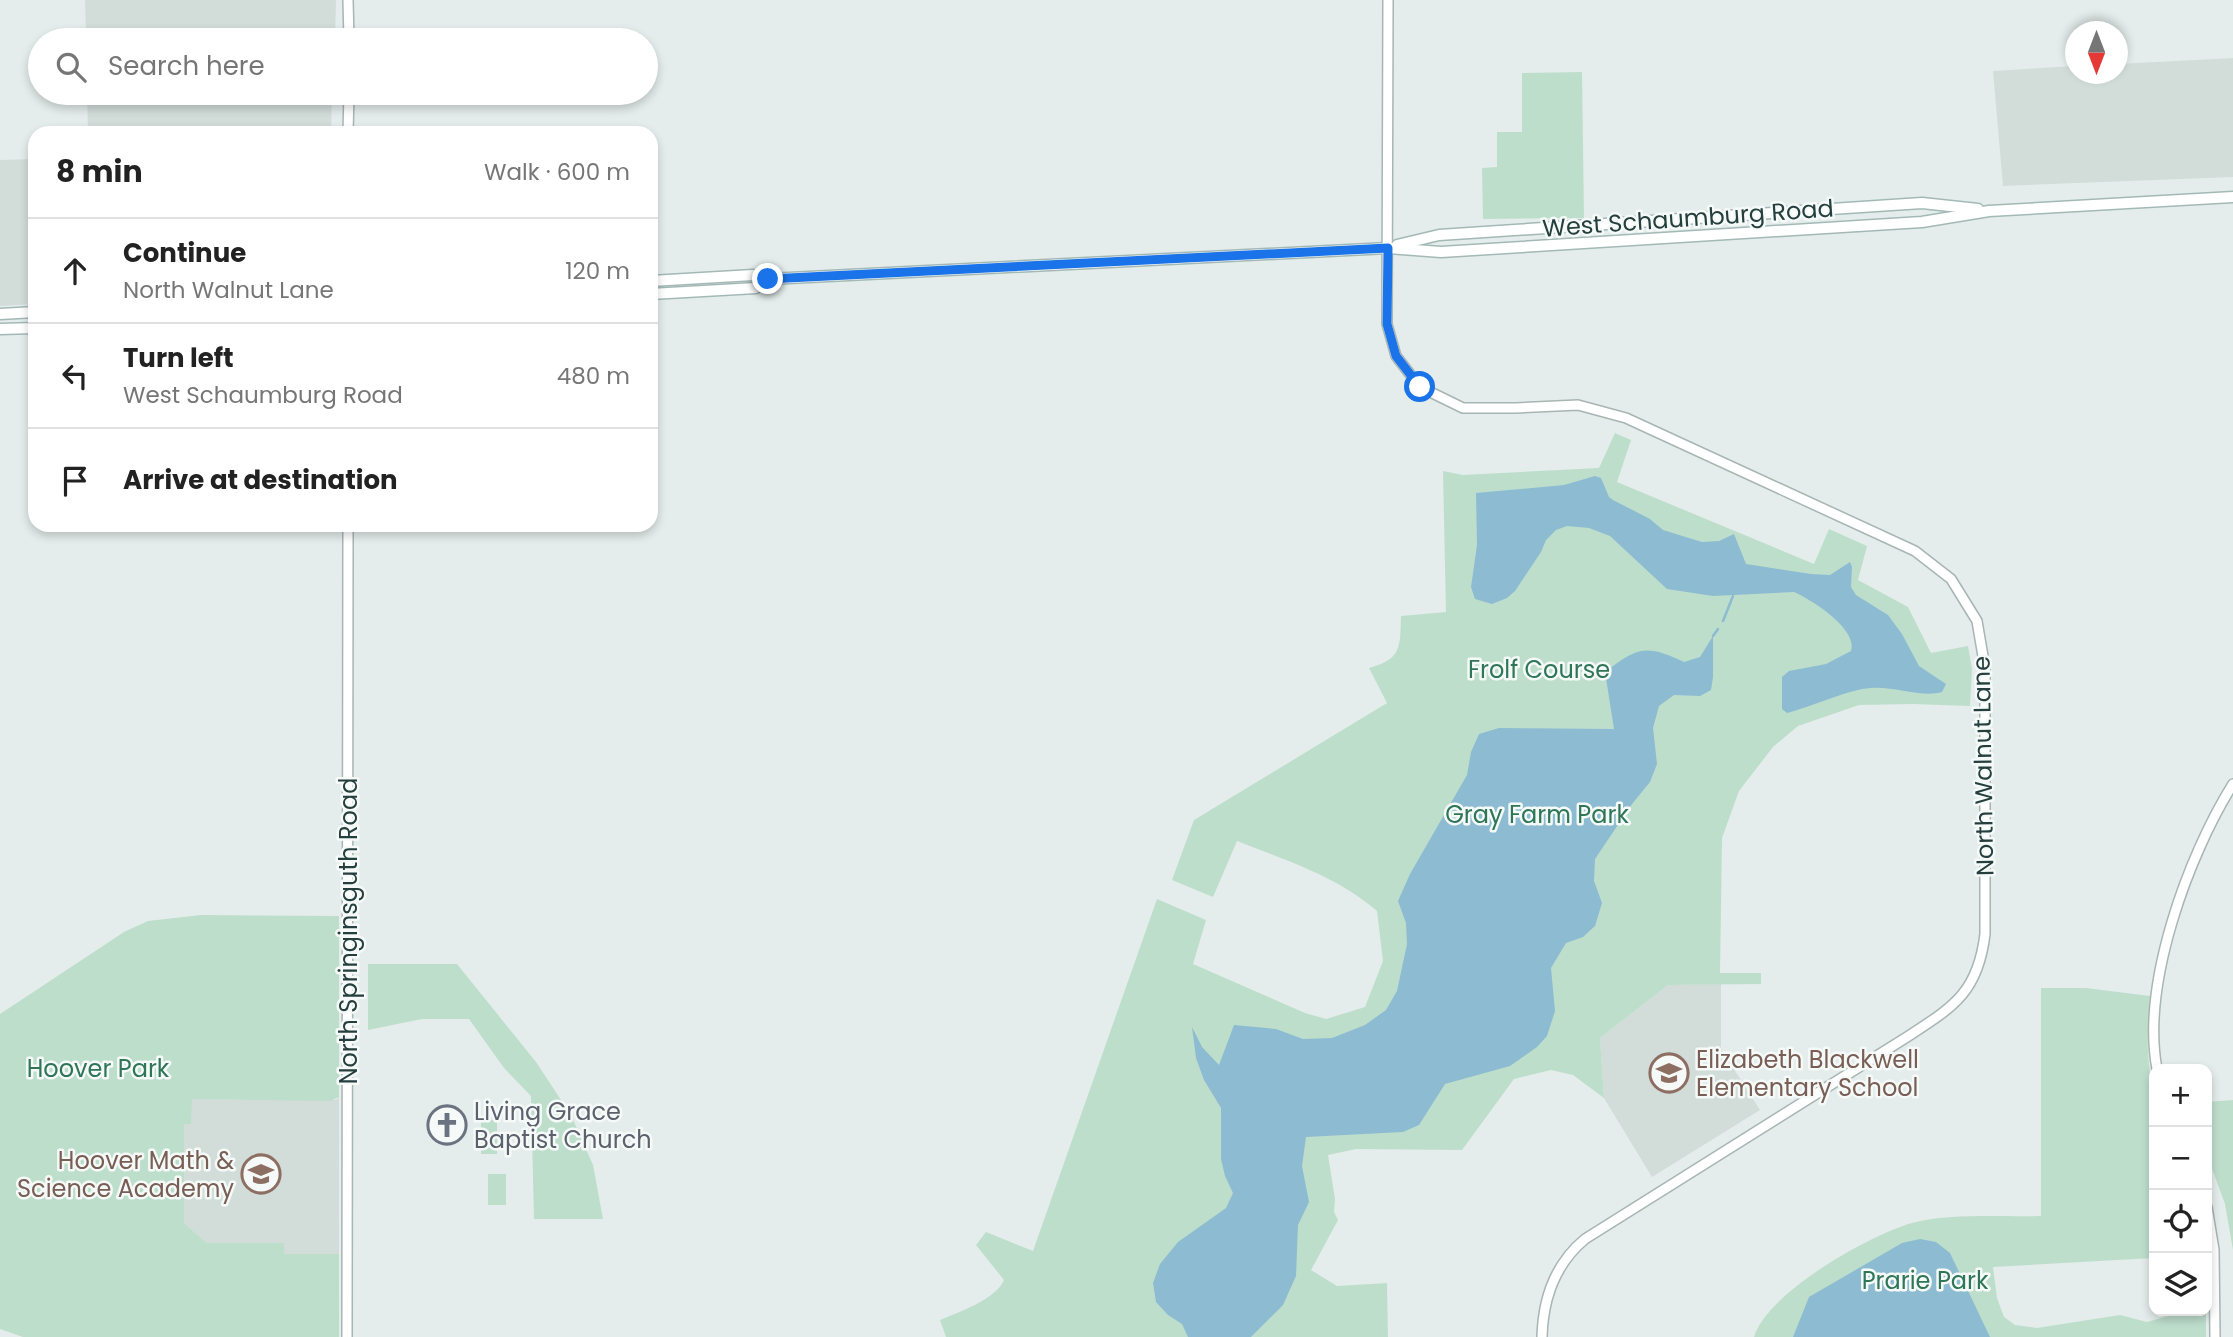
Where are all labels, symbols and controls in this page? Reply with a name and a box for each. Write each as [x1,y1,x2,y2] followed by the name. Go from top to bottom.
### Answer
[2065,21,2128,84] north arrow
[28,28,658,105] search box
[52,48,90,86] icon: search
[108,48,265,84] text: Search here
[56,150,143,193] text: 8 min
[484,156,630,188] text: Walk · 600 m
[1541,191,1835,245] street label: West Schaumburg Road
[123,235,246,271] text: Continue
[56,252,94,290] icon: ahead
[565,255,630,287] text: 120 m
[752,263,783,294] route end
[123,274,334,306] text: North Walnut Lane
[123,340,234,376] text: Turn left
[56,357,94,395] icon: left
[557,360,630,392] text: 480 m
[1404,371,1435,402] route start
[123,379,403,411] text: West Schaumburg Road
[56,462,94,500] icon: arrive
[123,462,398,498] text: Arrive at destination
[1468,653,1610,686] park label: Frolf Course
[1965,656,2001,876] street label: North Walnut Lane
[332,778,365,1084] street label: North Springinsguth Road
[1445,798,1629,831] park label: Gray Farm Park
[1696,1043,1919,1104] place label: Elizabeth Blackwell Elementary School
[27,1052,170,1085] park label: Hoover Park
[1648,1052,1690,1094] school or university icon: Elizabeth Blackwell Elementary School
[2149,1064,2212,1316] map controls
[2149,1064,2212,1127] button: +
[474,1095,652,1156] place label: Living Grace Baptist Church
[426,1104,468,1146] church icon: Living Grace Baptist Church
[2149,1127,2212,1190] button: −
[17,1144,234,1205] place label: Hoover Math & Science Academy
[240,1153,282,1195] school or university icon: Hoover Math & Science Academy
[2149,1190,2212,1253] button: locate
[2149,1253,2212,1316] button: layers
[1862,1264,1989,1297] park label: Prarie Park

